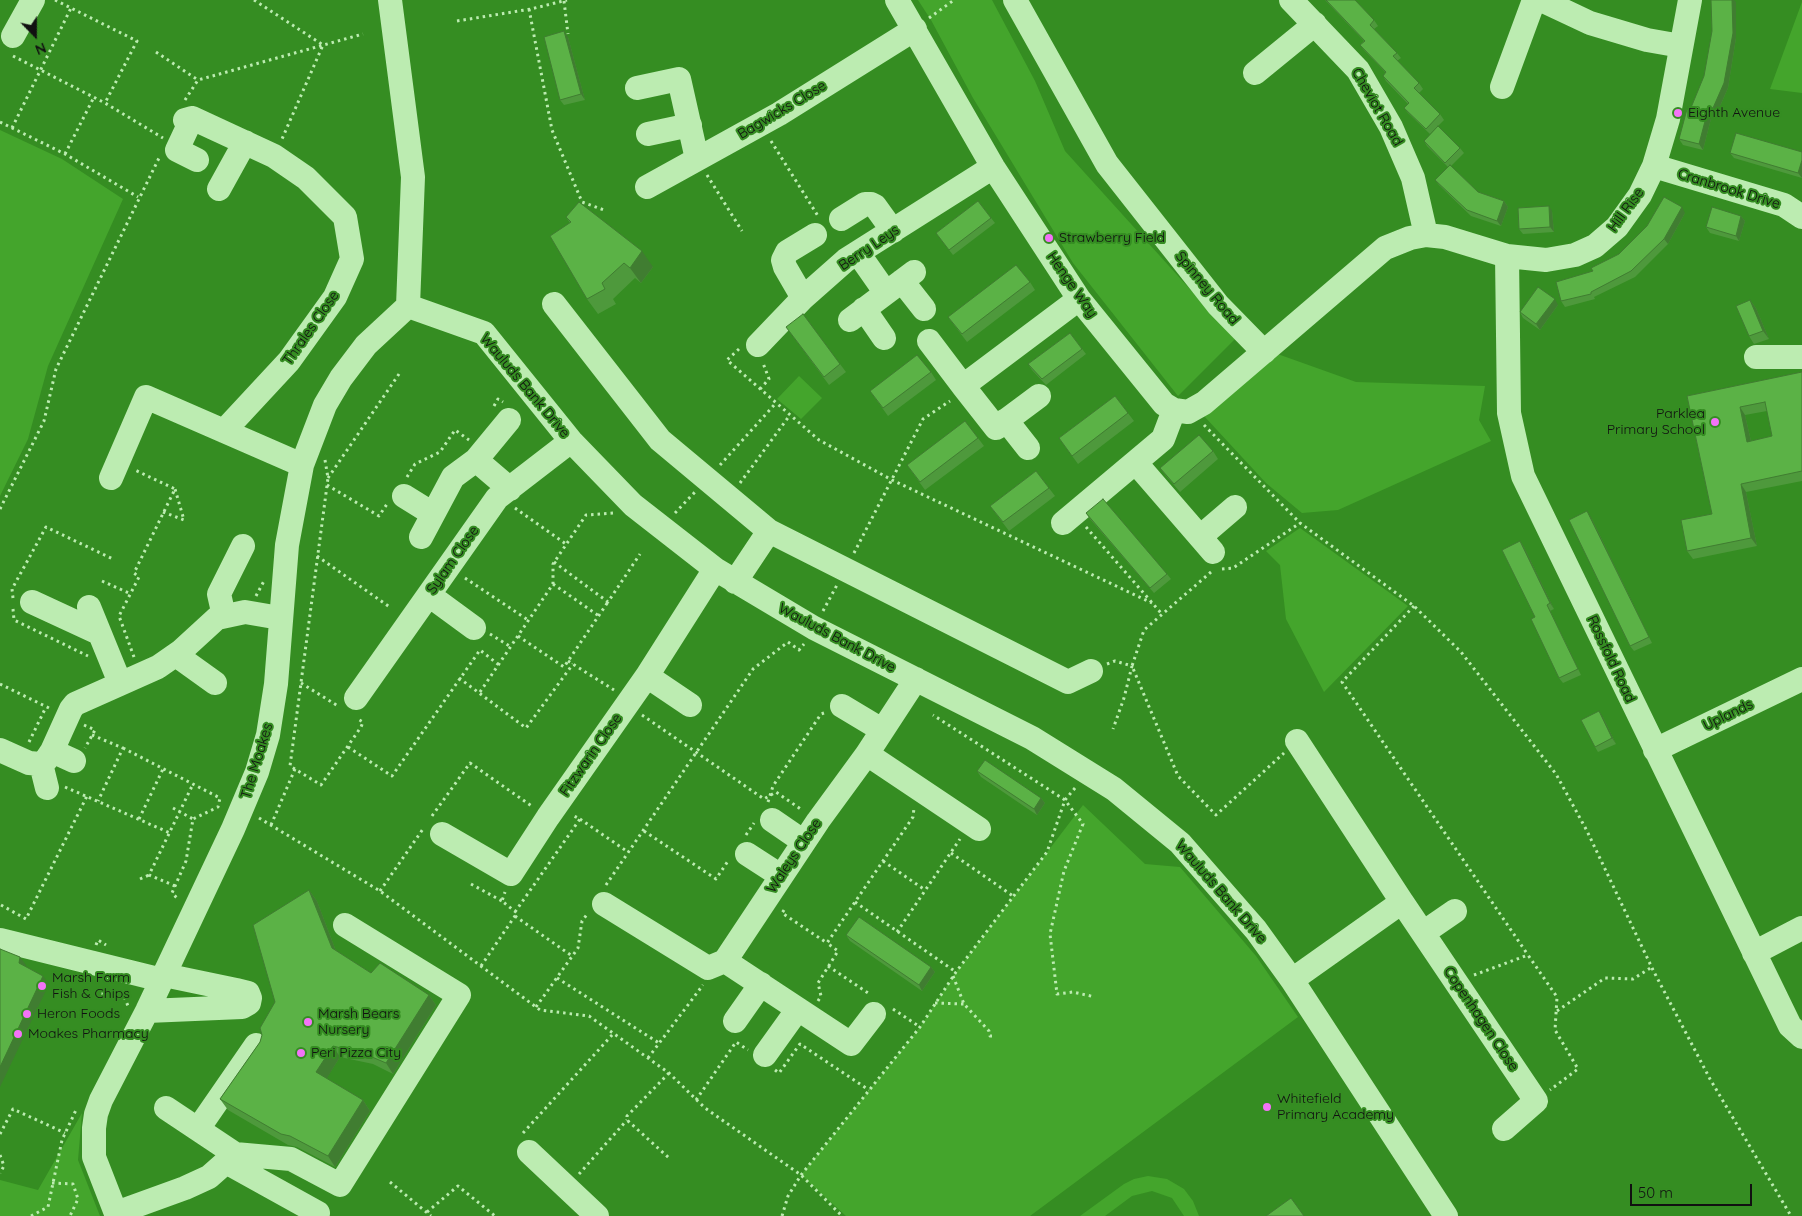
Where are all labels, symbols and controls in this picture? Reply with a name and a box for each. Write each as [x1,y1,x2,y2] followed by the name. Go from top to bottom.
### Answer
[10,10,60,60] north arrow
[32,39,49,59] text: N
[1348,65,1406,149] street label: Cheviot Road
[735,77,829,143] street label: Bagwicks Close
[1688,105,1780,121] place label: Eighth Avenue
[1672,107,1684,119] marker: Eighth Avenue
[1676,165,1782,213] street label: Cranbrook Drive
[1604,185,1648,235] street label: Hill Rise
[836,222,902,274] street label: Berry Leys
[1059,230,1165,246] place label: Strawberry Field
[1043,232,1055,244] marker: Strawberry Field
[1172,248,1242,328] street label: Spinney Road
[1043,249,1101,321] street label: Henge Way
[279,288,343,368] street label: Thrales Close
[477,331,573,441] street label: Wauluds Bank Drive
[1607,406,1705,438] place label: Parklea Primary School
[1709,416,1721,428] marker: Parklea Primary School
[423,523,483,597] street label: Sylam Close
[775,600,899,676] street label: Wauluds Bank Drive
[1584,613,1638,705] street label: Rossfold Road
[1700,696,1756,734] street label: Uplands
[556,710,626,800] street label: Fitzwarin Close
[238,721,276,801] street label: The Moakes
[763,816,825,896] street label: Waleys Close
[1172,837,1270,947] street label: Wauluds Bank Drive
[1440,964,1522,1074] street label: Copenhagen Close
[52,970,130,1002] place label: Marsh Farm Fish & Chips
[36,980,48,992] marker: Marsh Farm Fish & Chips
[37,1006,120,1022] place label: Heron Foods
[318,1006,399,1038] place label: Marsh Bears Nursery
[21,1008,33,1020] marker: Heron Foods
[302,1016,314,1028] marker: Marsh Bears Nursery
[28,1026,149,1042] place label: Moakes Pharmacy
[12,1028,24,1040] marker: Moakes Pharmacy
[311,1045,401,1061] place label: Peri Pizza City
[295,1047,307,1059] marker: Peri Pizza City
[1277,1091,1394,1124] place label: Whitefield Primary Academy
[1261,1101,1273,1113] marker: Whitefield Primary Academy
[1632,1174,1754,1206] scale bar
[1638,1183,1673,1202] text: 50 m

